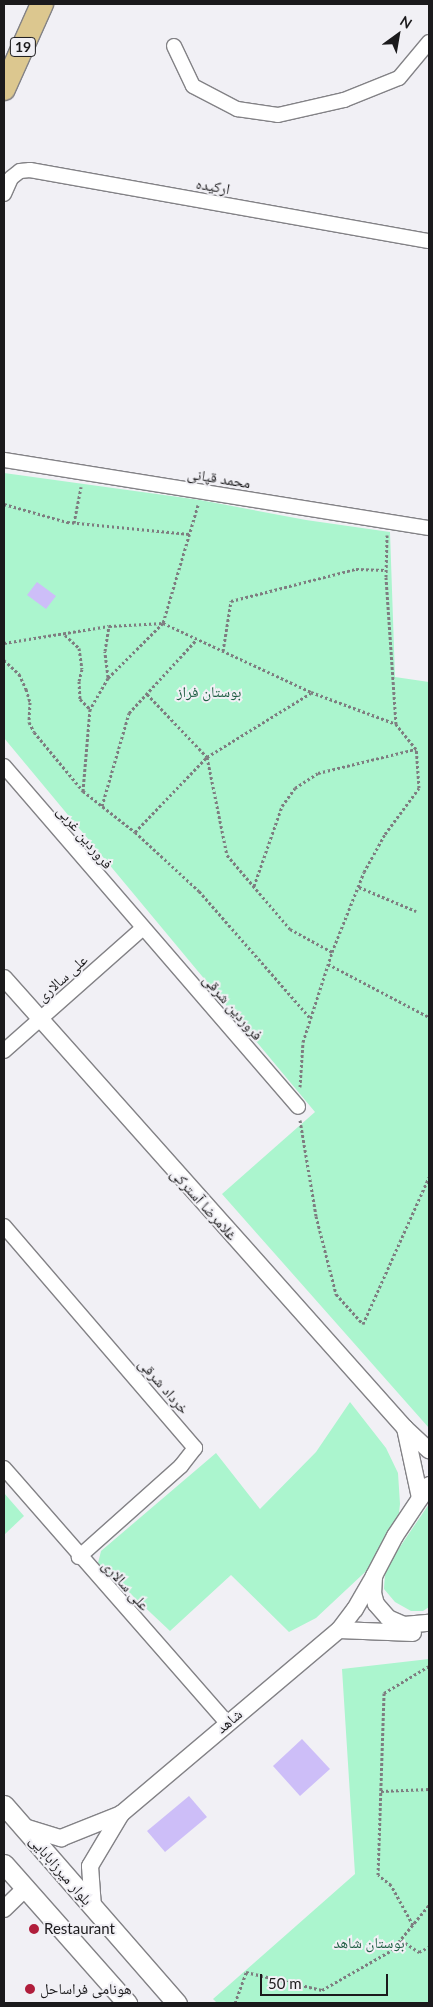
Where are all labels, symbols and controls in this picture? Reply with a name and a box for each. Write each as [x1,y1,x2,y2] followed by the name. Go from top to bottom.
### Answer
[373,10,423,60] north arrow
[397,12,415,32] text: N
[9,36,37,58] road number: 19
[195,174,231,198] street label: ارکیده
[186,464,252,492] street label: محمد قپانی
[177,683,241,701] park label: بوستان فراز
[53,802,117,872] street label: فروردین غربی
[33,951,91,1005] street label: علی سالاری
[199,970,267,1044] street label: فروردین شرقی
[167,1164,241,1244] street label: غلامرضا آسترکی
[135,1354,193,1418] street label: خرداد شرقی
[99,1556,153,1614] street label: علی سالاری
[212,1705,246,1737] street label: شاهد
[26,1831,96,1909] street label: بلوار میرزابابایی
[44,1920,115,1938] place label: Restaurant
[28,1923,40,1935] marker: Restaurant
[333,1934,405,1952] park label: بوستان شاهد
[263,1964,390,1996] scale bar
[268,1974,302,1992] text: 50 m
[40,1980,132,1998] place label: هونامی فراساحل
[24,1983,36,1995] marker: هونامی فراساحل

